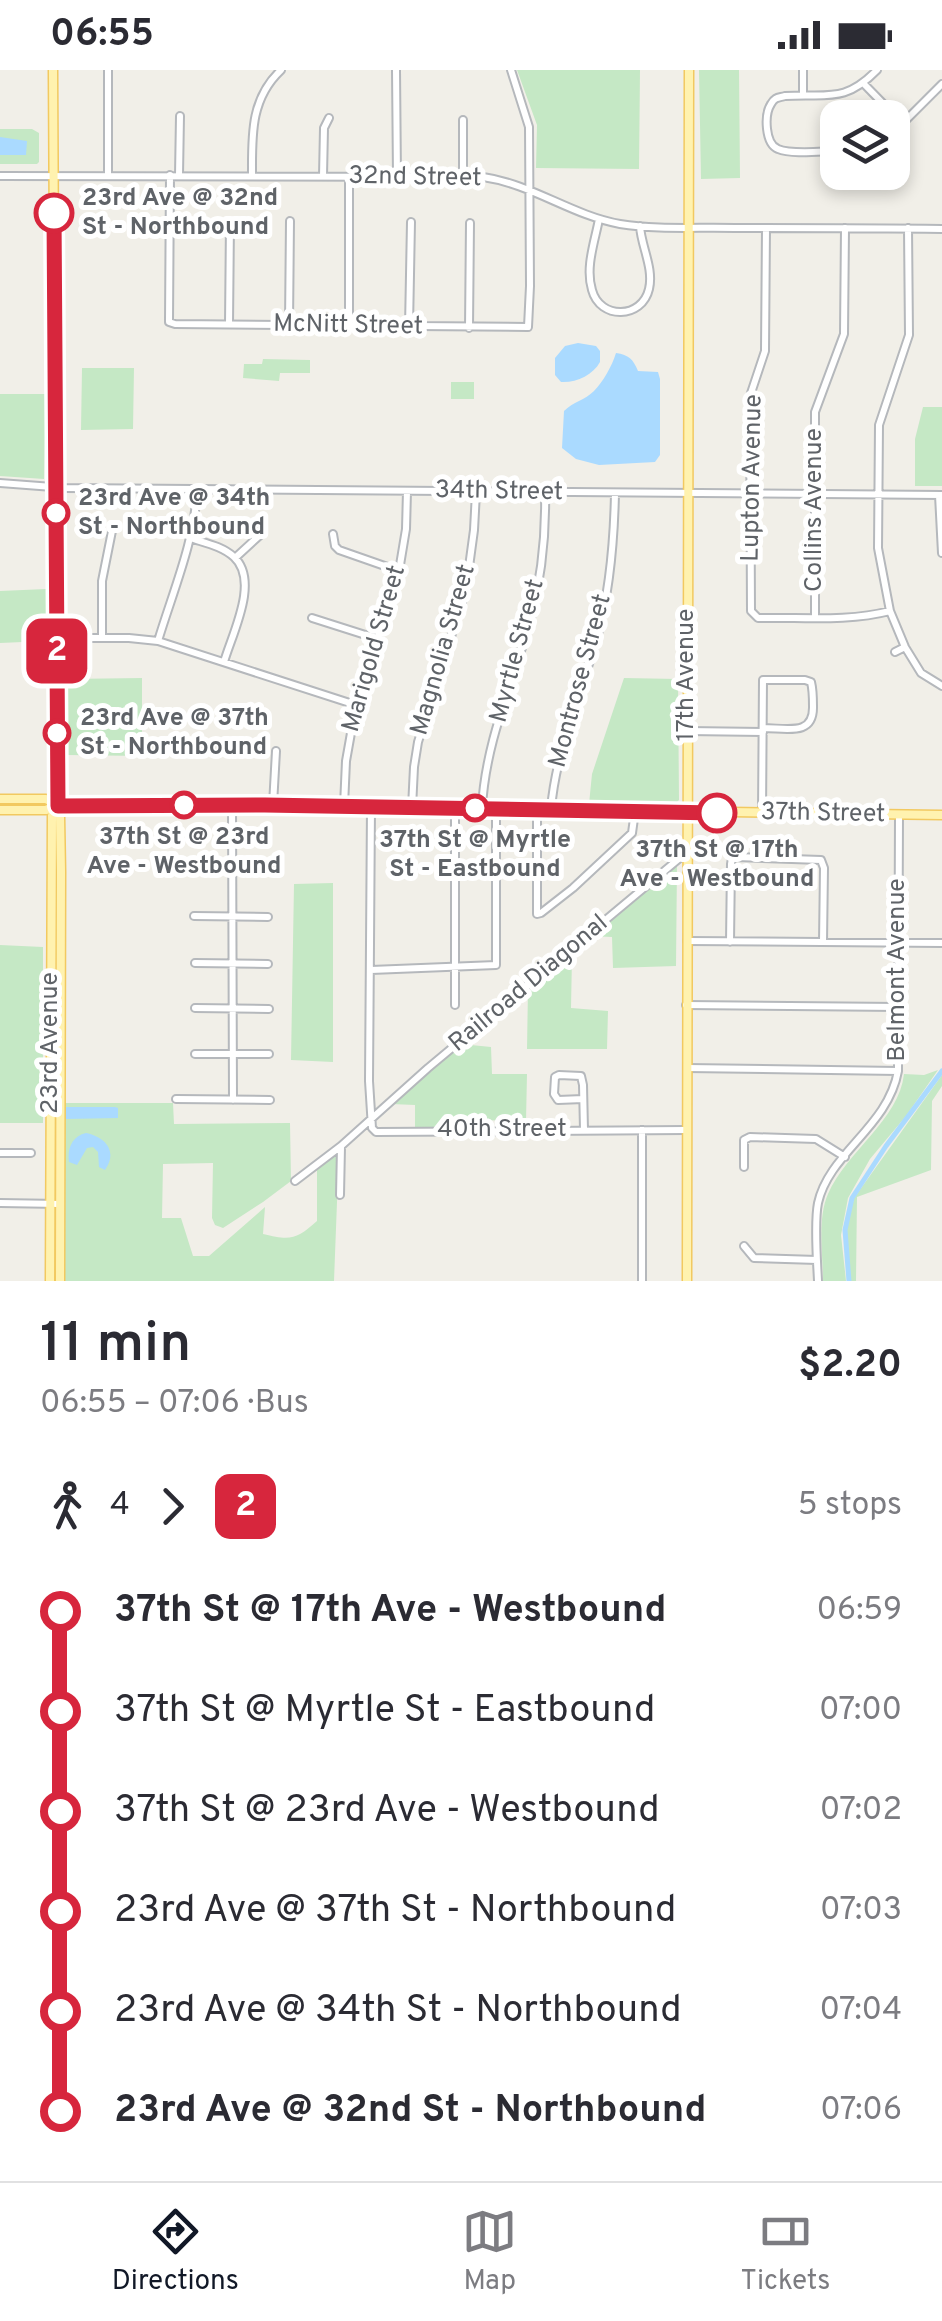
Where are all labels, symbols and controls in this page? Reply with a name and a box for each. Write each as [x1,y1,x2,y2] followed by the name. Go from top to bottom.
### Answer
[50,11,154,60] text: 06:55
[820,100,910,190] map controls
[820,100,910,190] button: layers
[348,161,482,195] street label: 32nd Street
[82,183,278,244] place label: 23rd Ave @ 32nd St - Northbound
[35,194,73,232] marker: 23rd Ave @ 32nd St - Northbound
[273,309,423,343] street label: McNitt Street
[736,394,770,562] street label: Lupton Avenue
[799,428,831,592] street label: Collins Avenue
[435,475,563,509] street label: 34th Street
[78,483,270,544] place label: 23rd Ave @ 34th St - Northbound
[43,500,69,526] marker: 23rd Ave @ 34th St - Northbound
[404,561,484,739] street label: Magnolia Street
[336,562,414,736] street label: Marigold Street
[483,576,553,726] street label: Myrtle Street
[542,591,620,771] street label: Montrose Street
[671,608,703,742] street label: 17th Avenue
[24,618,90,684] line badge: 2
[46,629,68,673] text: 2
[80,703,269,764] place label: 23rd Ave @ 37th St - Northbound
[44,720,70,746] marker: 23rd Ave @ 37th St - Northbound
[171,792,197,818] marker: 37th St @ 23rd Ave - Westbound
[698,794,736,832] marker: 37th St @ 17th Ave - Westbound
[462,795,488,821] marker: 37th St @ Myrtle St - Eastbound
[760,797,886,831] street label: 37th Street
[87,822,281,883] place label: 37th St @ 23rd Ave - Westbound
[379,825,571,886] place label: 37th St @ Myrtle St - Eastbound
[620,835,814,896] place label: 37th St @ 17th Ave - Westbound
[882,878,914,1062] street label: Belmont Avenue
[443,908,615,1060] street label: Railroad Diagonal
[35,972,67,1114] street label: 23rd Avenue
[437,1114,567,1146] street label: 40th Street
[40,1311,191,1381] text: 11 min
[798,1342,902,1391] text: $2.20
[40,1384,309,1424] text: 06:55 – 07:06 · Bus
[40,1479,95,1534] icon: walk
[145,1479,200,1534] icon: forward
[235,1484,256,1528] text: 2
[110,1486,130,1526] text: 4
[798,1486,902,1526] text: 5 stops
[114,1587,666,1636] text: 37th St @ 17th Ave - Westbound
[816,1591,902,1631] text: 06:59
[114,1687,655,1736] text: 37th St @ Myrtle St - Eastbound
[819,1691,902,1731] text: 07:00
[114,1787,660,1836] text: 37th St @ 23rd Ave - Westbound
[820,1791,902,1831] text: 07:02
[114,1887,676,1936] text: 23rd Ave @ 37th St - Northbound
[820,1891,902,1931] text: 07:03
[114,1987,682,2036] text: 23rd Ave @ 34th St - Northbound
[819,1991,902,2031] text: 07:04
[114,2087,706,2136] text: 23rd Ave @ 32nd St - Northbound
[820,2091,902,2131] text: 07:06
[112,2204,239,2300] tab: Directions
[462,2204,517,2300] tab: Map
[741,2204,830,2300] tab: Tickets

